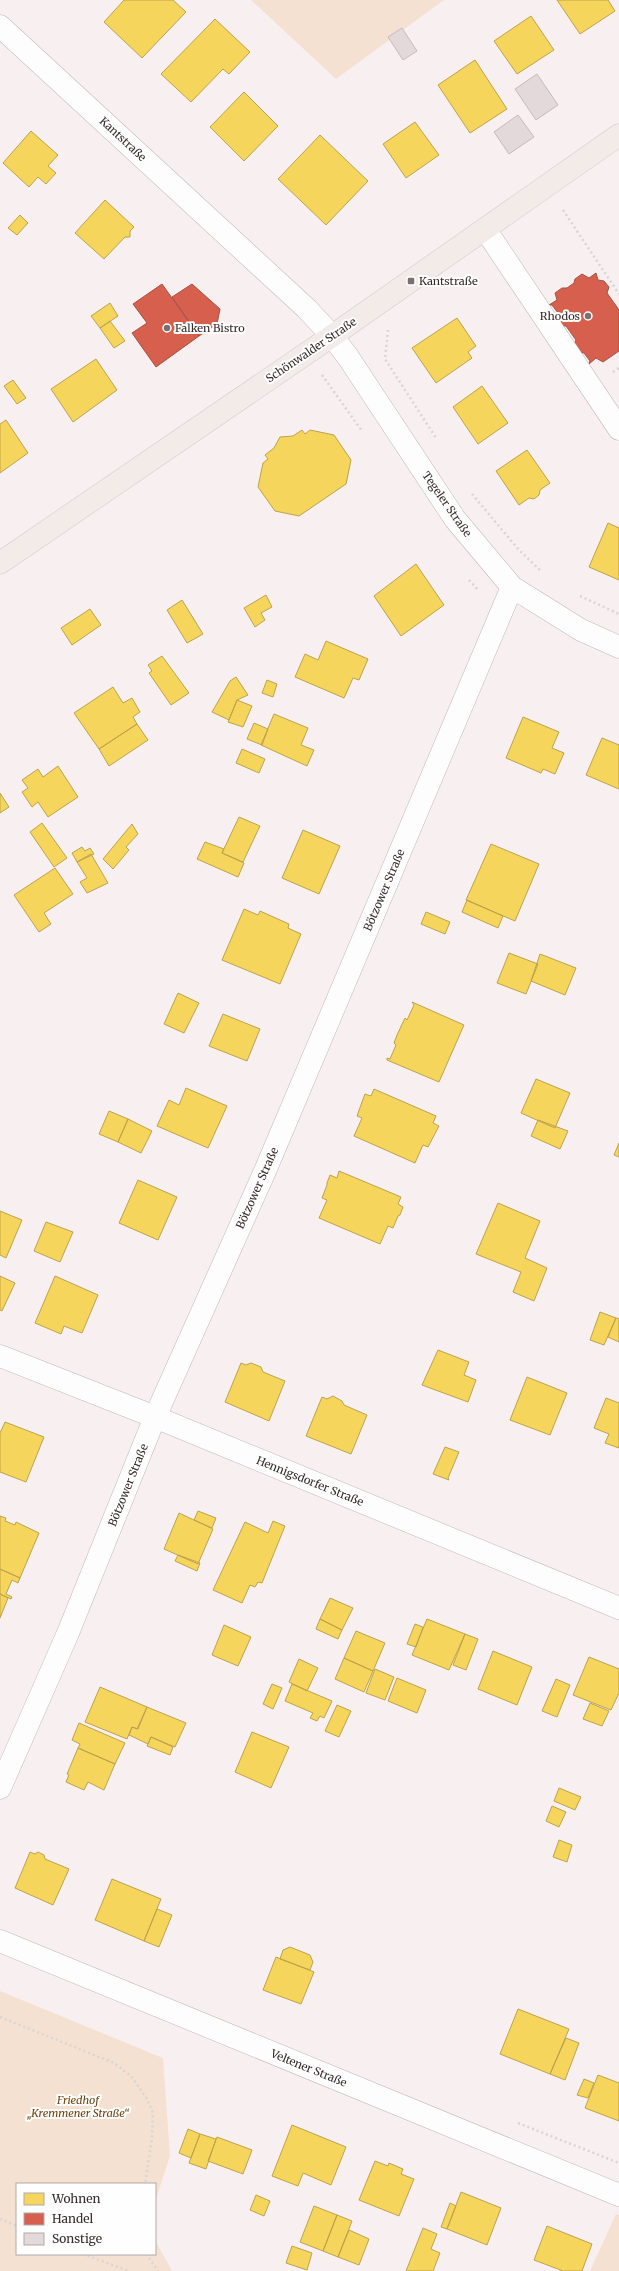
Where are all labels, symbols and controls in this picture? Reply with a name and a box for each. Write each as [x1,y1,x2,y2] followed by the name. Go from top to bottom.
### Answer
[97,114,149,164] street label: Kantstraße
[419,274,478,288] place label: Kantstraße
[406,276,416,286] marker: Kantstraße
[540,309,580,323] place label: Rhodos
[583,311,593,321] marker: Rhodos
[263,314,359,385] street label: Schönwalder Straße
[175,321,245,335] place label: Falken Bistro
[162,323,172,333] marker: Falken Bistro
[419,469,475,540] street label: Tegeler Straße
[360,847,408,933] street label: Bötzower Straße
[233,1145,281,1231] street label: Bötzower Straße
[105,1441,151,1528] street label: Bötzower Straße
[254,1453,366,1509] street label: Hennigsdorfer Straße
[268,2046,349,2090] street label: Veltener Straße
[27,2093,130,2120] park label: Friedhof „Kremmener Straße“
[16,2183,156,2255] legend
[51,2191,100,2206] text: Wohnen
[52,2211,94,2226] text: Handel
[52,2231,102,2246] text: Sonstige

